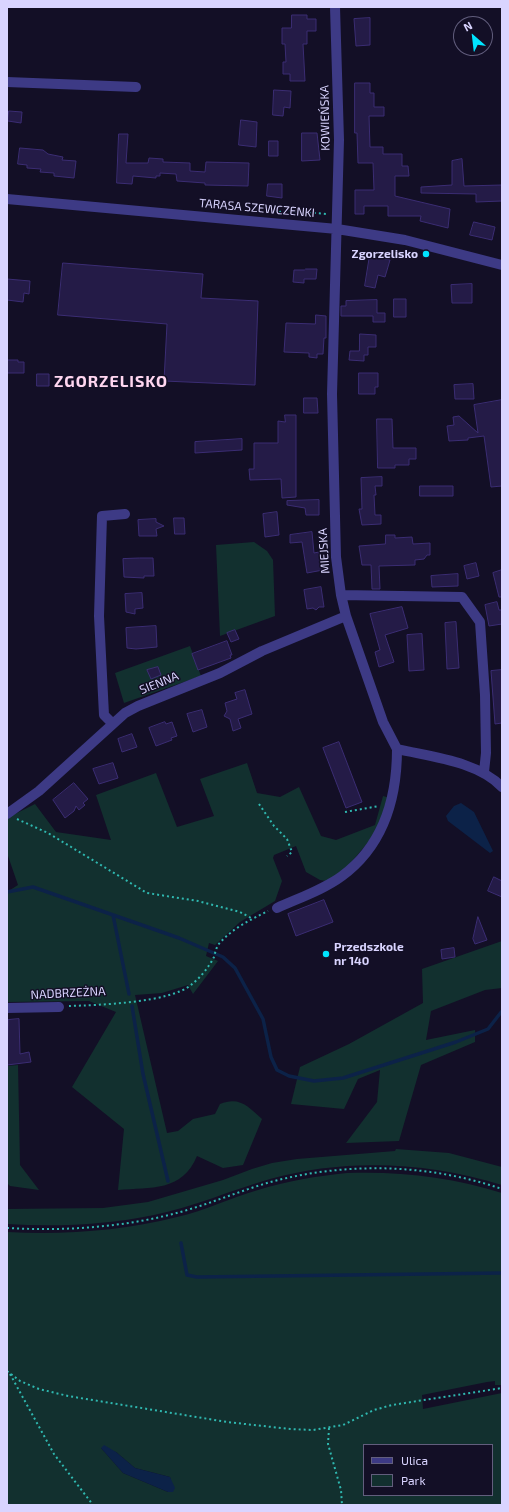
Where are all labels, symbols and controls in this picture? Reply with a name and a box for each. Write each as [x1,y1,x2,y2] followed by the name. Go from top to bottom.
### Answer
[453,16,493,56] north arrow
[461,18,474,33] text: N
[317,85,333,151] street label: KOWIEŃSKA
[199,196,315,220] street label: TARASA SZEWCZENKI
[352,247,418,261] place label: Zgorzelisko
[421,249,431,259] marker: Zgorzelisko
[54,372,168,392] district label: ZGORZELISKO
[315,528,333,574] street label: MIEJSKA
[137,669,181,697] street label: SIENNA
[334,940,404,968] place label: Przedszkole nr 140
[321,949,331,959] marker: Przedszkole nr 140
[30,984,106,1002] street label: NADBRZEŻNA
[363,1444,493,1496] legend
[401,1453,428,1467] text: Ulica
[401,1473,426,1487] text: Park

